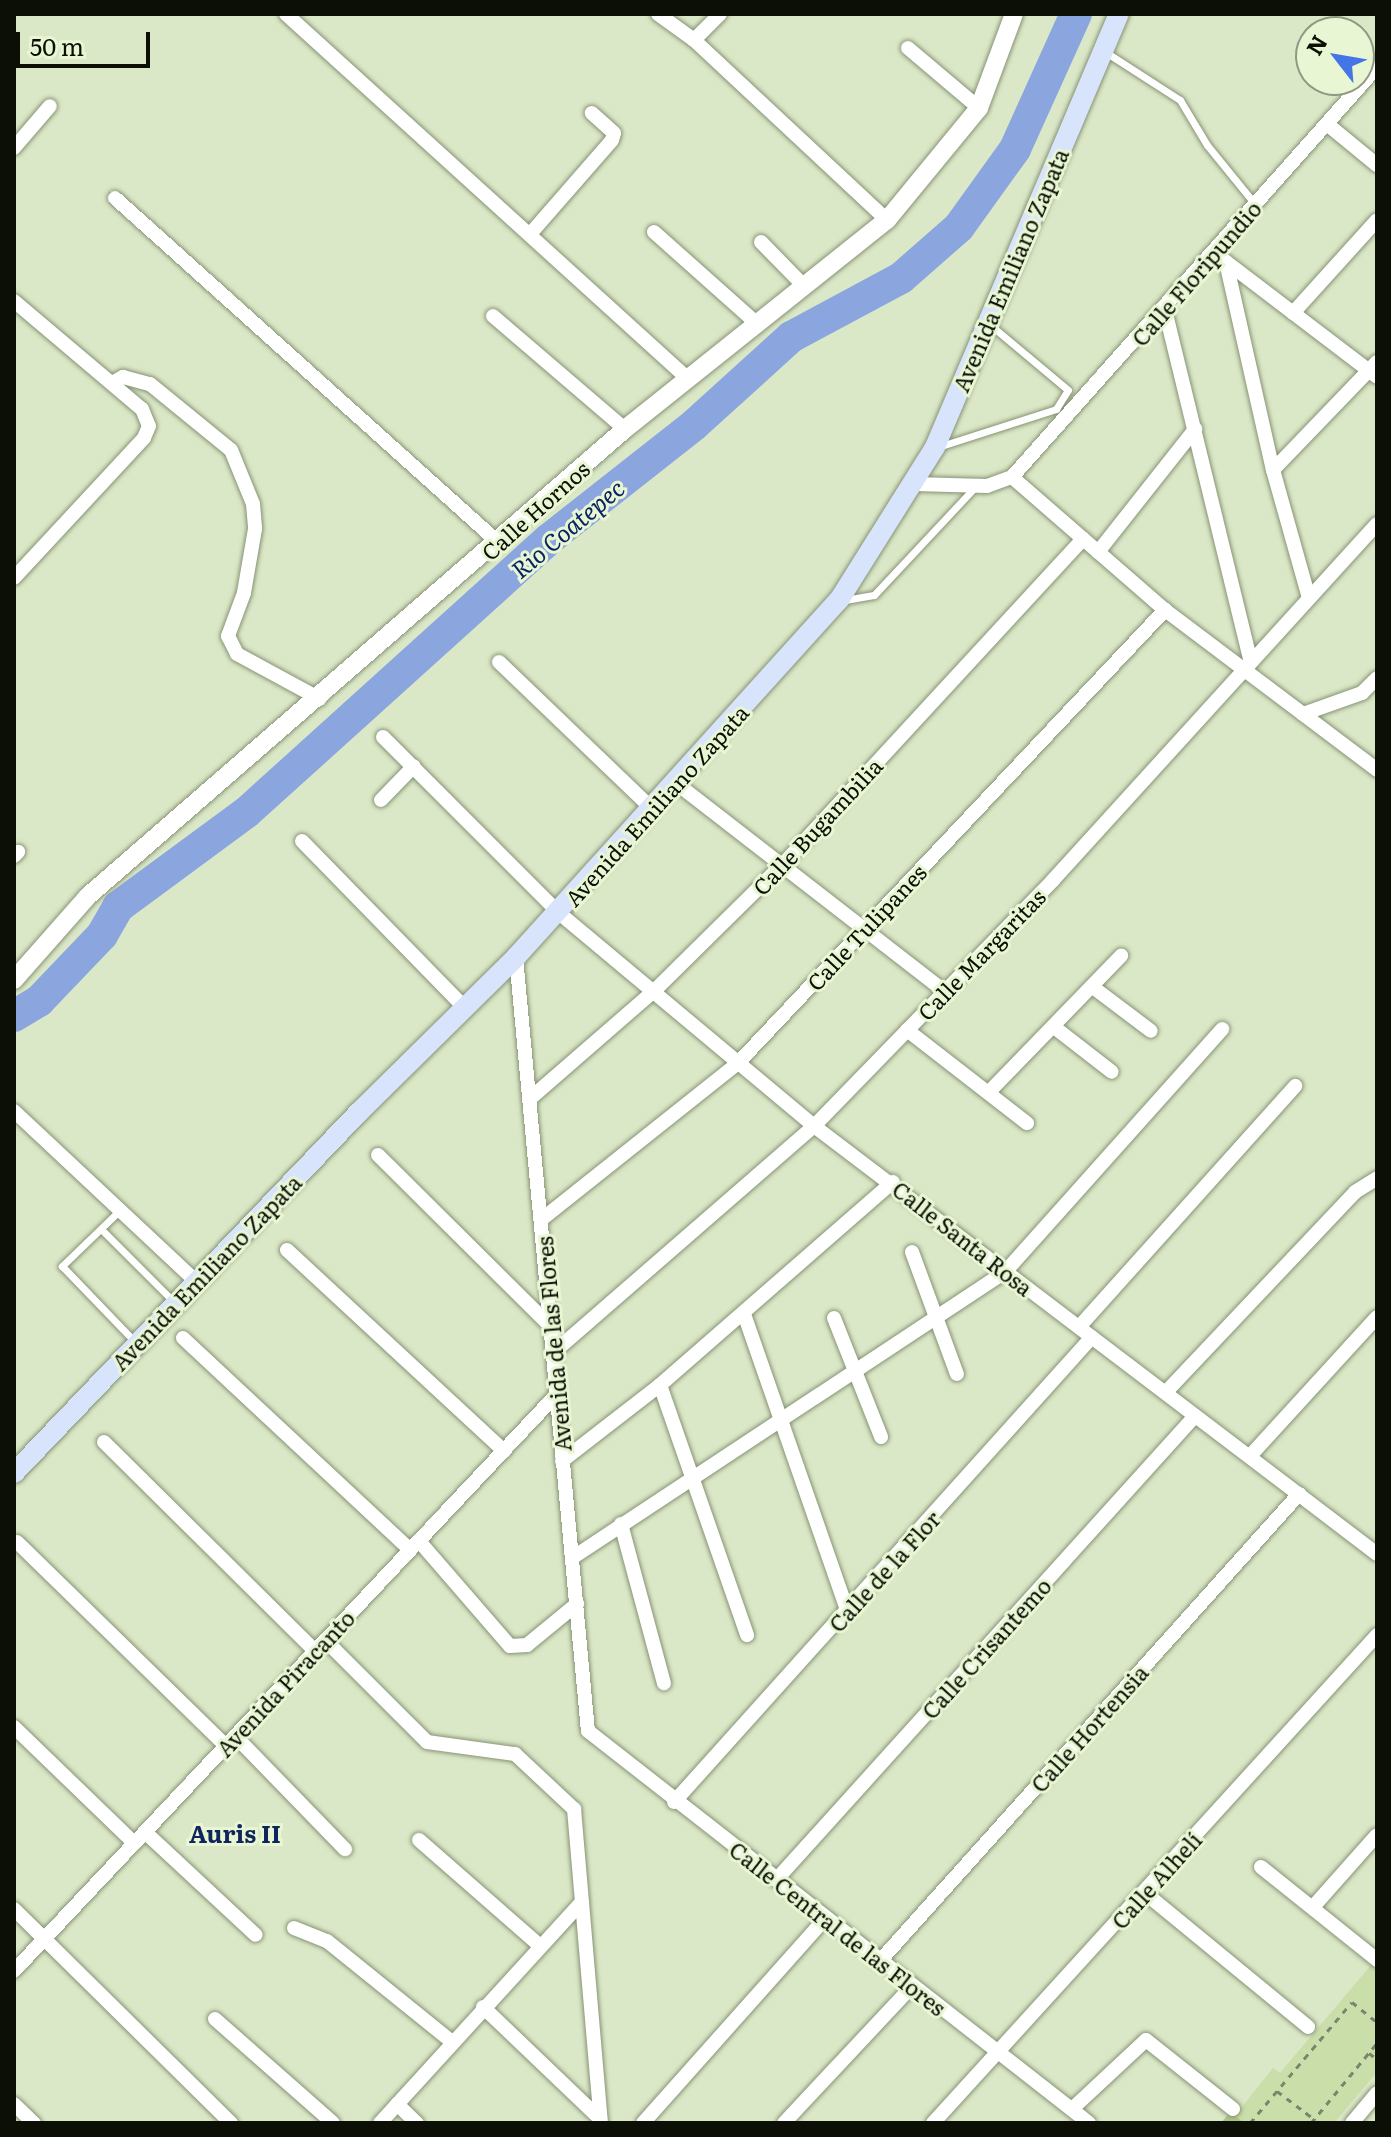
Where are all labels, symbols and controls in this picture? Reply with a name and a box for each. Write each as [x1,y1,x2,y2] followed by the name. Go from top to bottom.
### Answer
[20,16,154,66] scale bar
[1295,16,1375,96] north arrow
[30,28,84,63] text: 50 m
[1297,28,1335,61] text: N
[947,144,1073,396] street label: Avenida Emiliano Zapata
[1126,195,1266,351] street label: Calle Floripundio
[476,455,594,565] street label: Calle Hornos
[505,472,629,584] water label: Rio Coatepec
[559,699,753,911] street label: Avenida Emiliano Zapata
[747,752,887,900] street label: Calle Bugambilia
[801,859,931,995] street label: Calle Tulipanes
[912,883,1050,1025] street label: Calle Margaritas
[106,1169,306,1375] street label: Avenida Emiliano Zapata
[888,1175,1038,1301] street label: Calle Santa Rosa
[530,1235,576,1453] street label: Avenida de las Flores
[823,1505,945,1637] street label: Calle de la Flor
[916,1572,1056,1724] street label: Calle Crisantemo
[210,1604,360,1762] street label: Avenida Piracanto
[1025,1659,1153,1797] street label: Calle Hortensia
[189,1819,281,1847] district label: Auris II
[1106,1826,1206,1934] street label: Calle Alhelí
[725,1835,951,2021] street label: Calle Central de las Flores

